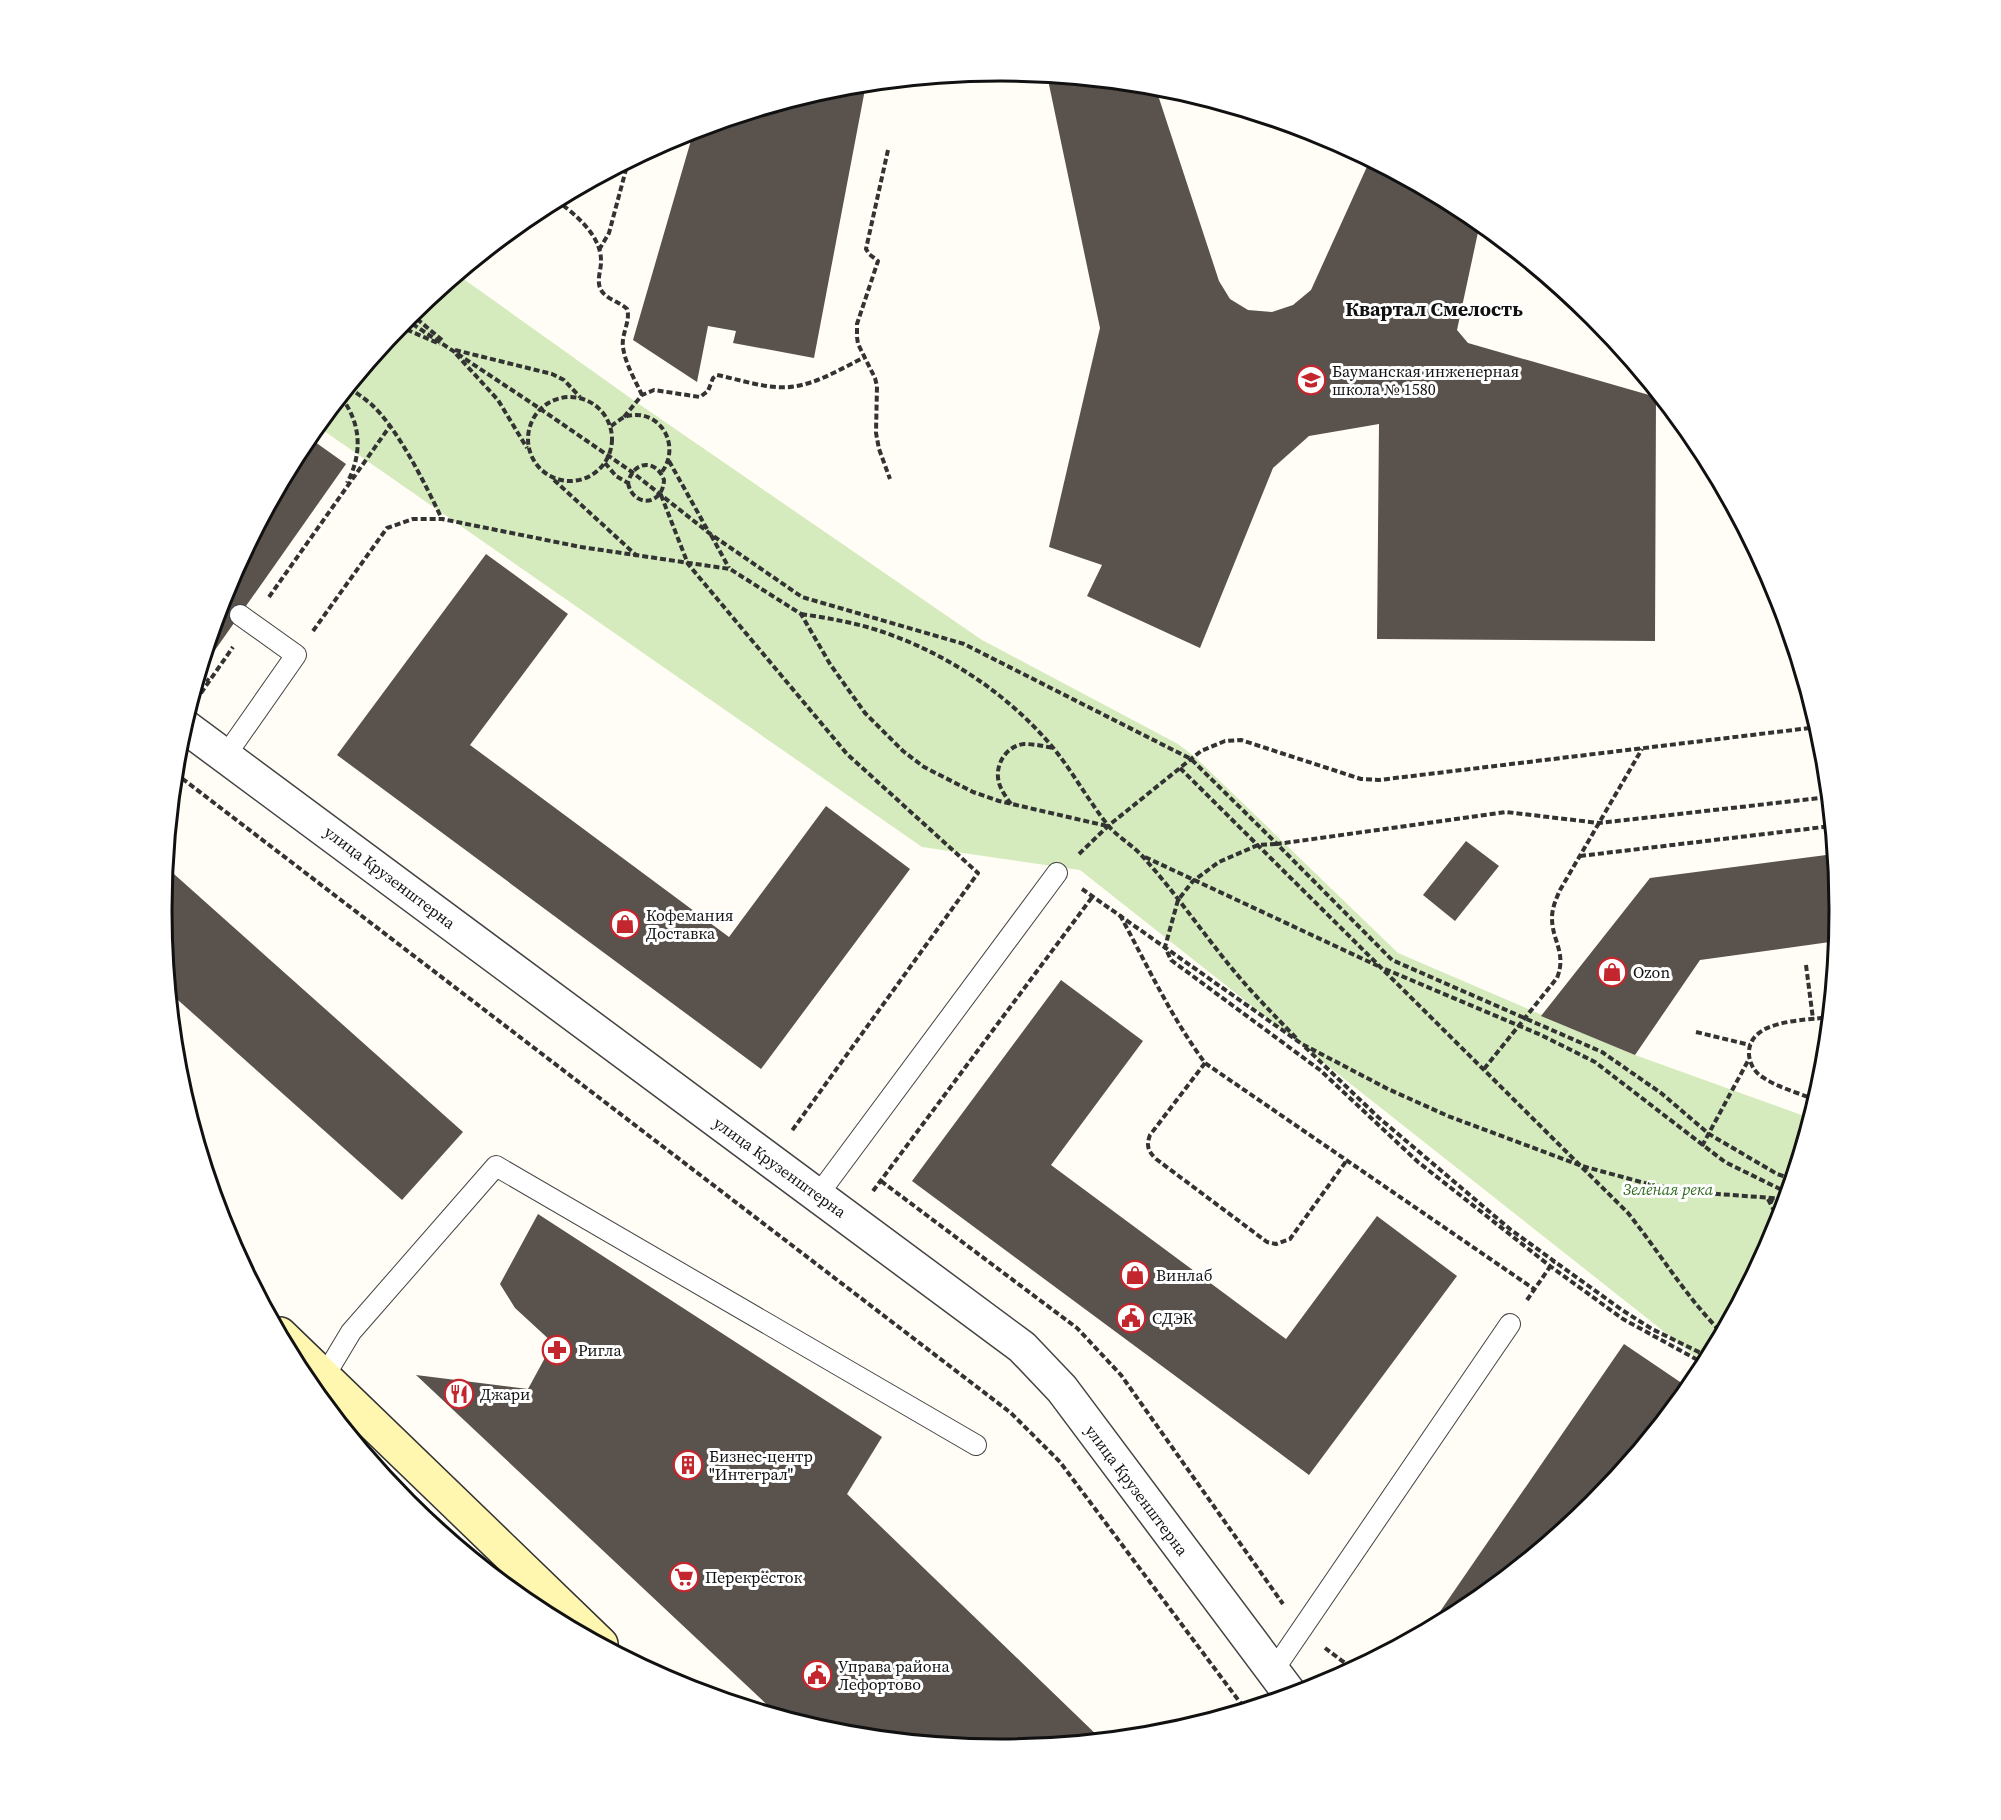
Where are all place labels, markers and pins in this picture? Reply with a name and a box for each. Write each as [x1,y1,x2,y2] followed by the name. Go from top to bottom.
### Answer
[1332,360,1519,400] place label: Бауманская инженерная школа № 1580
[1295,364,1327,396] school or university icon: Бауманская инженерная школа № 1580
[646,904,734,944] place label: Кофемания Доставка
[609,908,641,940] shop icon: Кофемания Доставка
[1596,956,1628,988] shop icon: Ozon
[1633,961,1670,983] place label: Ozon
[1119,1259,1151,1291] shop icon: Винлаб
[1156,1264,1212,1286] place label: Винлаб
[1115,1302,1147,1334] public building icon: СДЭК
[1152,1307,1194,1329] place label: СДЭК
[541,1334,573,1366] pharmacy icon: Ригла
[578,1339,622,1361] place label: Ригла
[443,1378,475,1410] restaurant icon: Джари
[480,1383,530,1405] place label: Джари
[709,1445,813,1485] place label: Бизнес-центр "Интеграл"
[672,1449,704,1481] building icon: Бизнес-центр "Интеграл"
[668,1561,700,1593] supermarket icon: Перекрёсток
[705,1566,803,1588] place label: Перекрёсток
[838,1655,951,1695] place label: Управа района Лефортово
[801,1659,833,1691] public building icon: Управа района Лефортово

